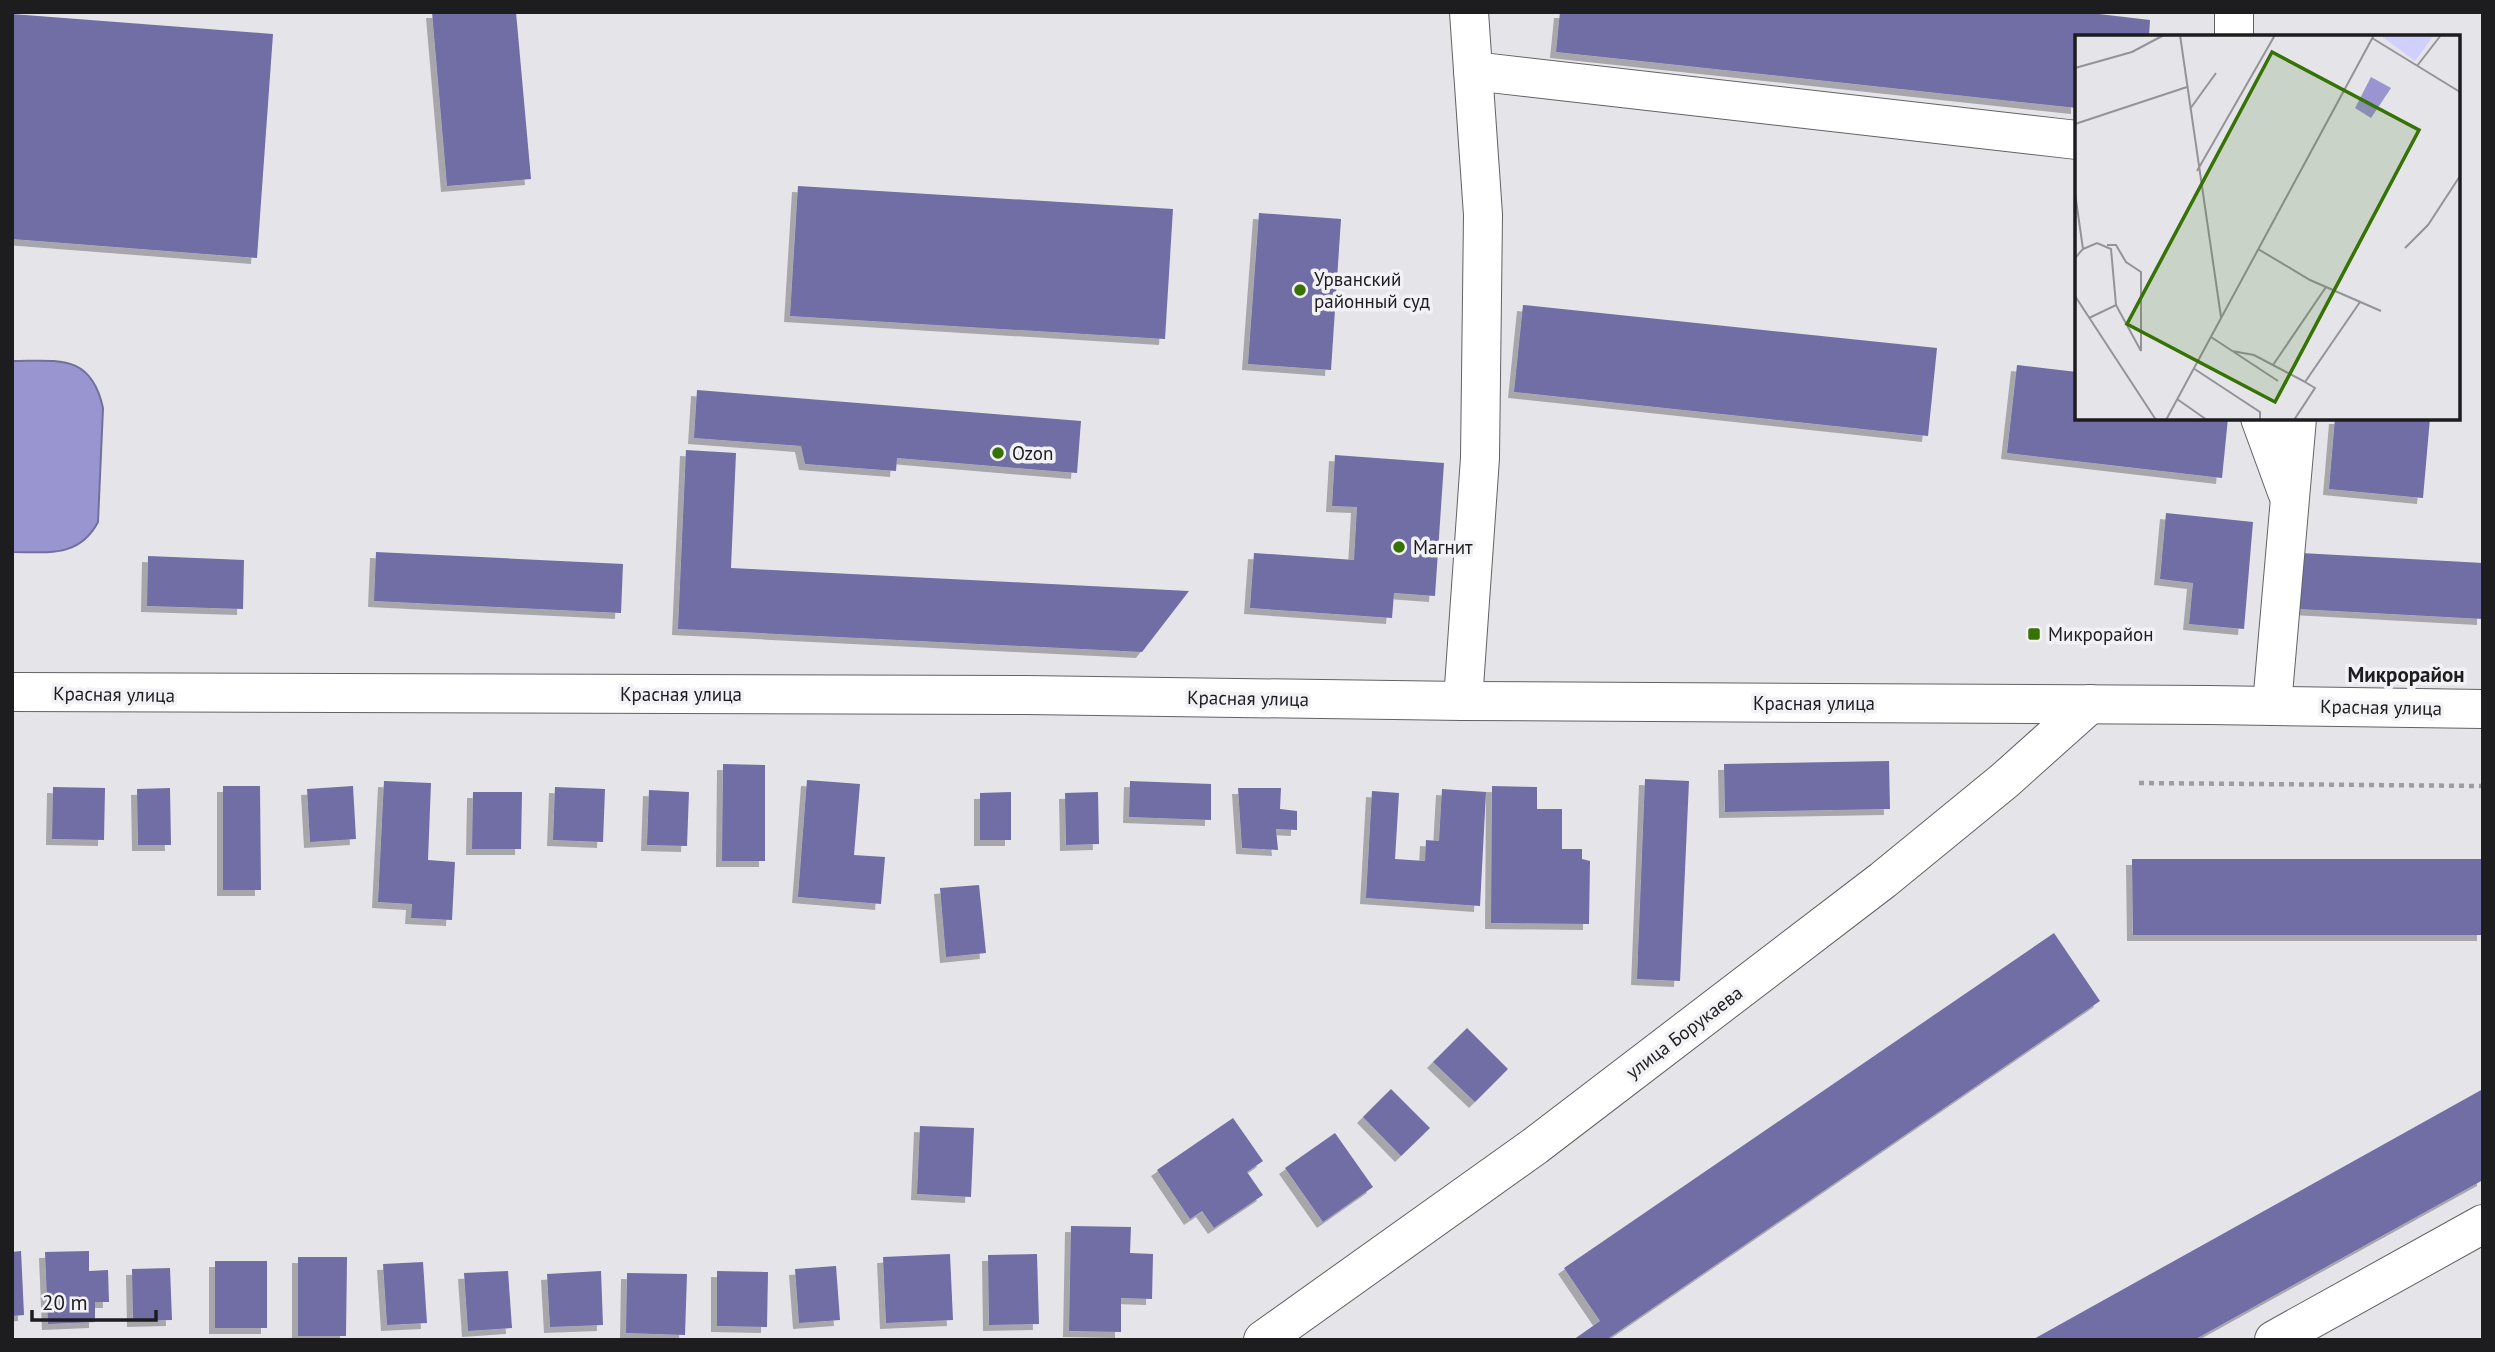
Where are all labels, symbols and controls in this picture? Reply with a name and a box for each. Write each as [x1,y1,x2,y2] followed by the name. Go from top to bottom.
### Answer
[2075,35,2460,420] inset map
[1314,267,1430,313] place label: Урванский районный суд
[1292,282,1308,298] marker: Урванский районный суд
[1012,441,1053,465] place label: Ozon
[990,445,1006,461] marker: Ozon
[1413,535,1473,559] place label: Магнит
[1391,539,1407,555] marker: Магнит
[2048,622,2153,646] place label: Микрорайон
[2026,626,2042,642] marker: Микрорайон
[2348,661,2464,688] district label: Микрорайон
[53,681,175,707] street label: Красная улица
[620,682,742,706] street label: Красная улица
[1187,685,1309,711] street label: Красная улица
[1753,691,1875,715] street label: Красная улица
[2320,694,2442,720] street label: Красная улица
[1621,980,1747,1084] street label: улица Борукаева
[32,1278,156,1322] scale bar
[42,1289,88,1316] text: 20 m

